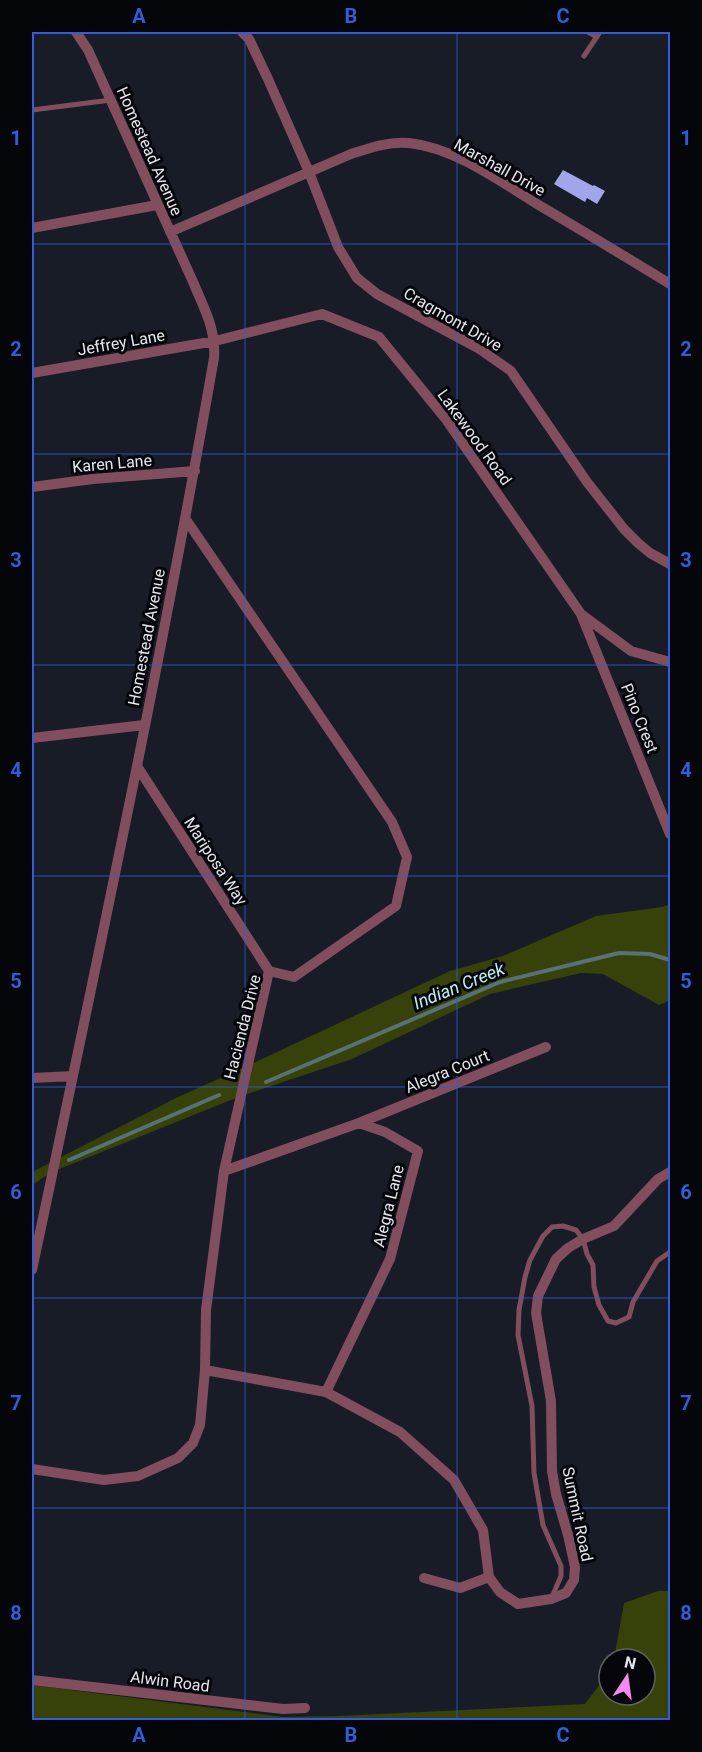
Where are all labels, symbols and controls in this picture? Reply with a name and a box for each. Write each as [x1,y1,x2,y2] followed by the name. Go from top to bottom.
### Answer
[132,4,146,28] text: A
[345,4,357,28] text: B
[556,4,570,28] text: C
[113,84,186,219] street label: Homestead Avenue
[10,126,22,150] text: 1
[680,126,692,150] text: 1
[451,135,549,200] street label: Marshall Drive
[400,284,505,355] street label: Cragmont Drive
[76,325,166,360] street label: Jeffrey Lane
[10,337,22,361] text: 2
[680,337,692,361] text: 2
[433,386,516,489] street label: Lakewood Road
[71,451,153,476] street label: Karen Lane
[10,548,22,572] text: 3
[680,548,692,572] text: 3
[124,567,169,707] street label: Homestead Avenue
[617,681,662,756] street label: Pino Crest
[10,758,22,782] text: 4
[680,758,692,782] text: 4
[180,814,251,909] street label: Mariposa Way
[410,957,509,1013] water label: Indian Creek
[10,969,22,993] text: 5
[680,969,692,993] text: 5
[220,973,265,1081] street label: Hacienda Drive
[402,1046,492,1097] street label: Alegra Court
[369,1163,408,1249] street label: Alegra Lane
[10,1180,22,1204] text: 6
[680,1180,692,1204] text: 6
[10,1391,22,1415] text: 7
[680,1391,692,1415] text: 7
[558,1465,597,1563] street label: Summit Road
[10,1601,22,1625] text: 8
[680,1601,692,1625] text: 8
[597,1647,657,1707] north arrow
[623,1652,638,1673] text: N
[129,1667,211,1696] street label: Alwin Road
[132,1723,146,1747] text: A
[345,1723,357,1747] text: B
[556,1723,570,1747] text: C

